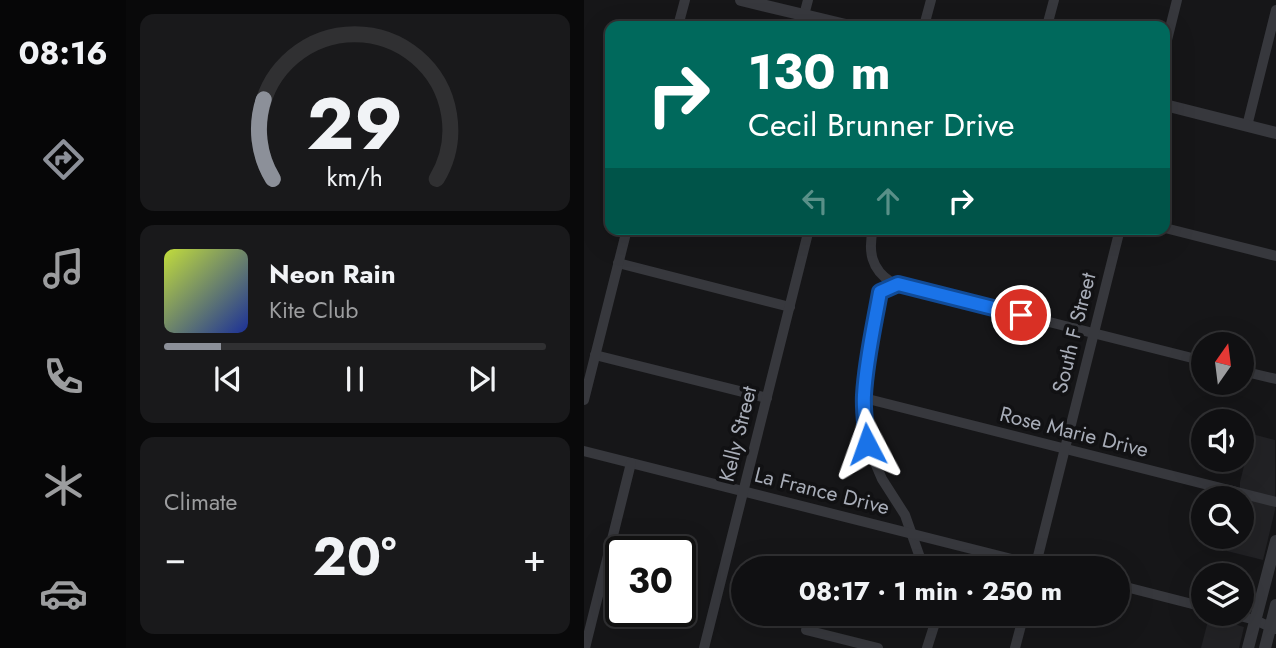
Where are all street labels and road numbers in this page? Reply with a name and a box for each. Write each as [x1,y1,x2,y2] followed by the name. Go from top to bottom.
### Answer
[1045,270,1103,396] street label: South F Street
[712,383,764,485] street label: Kelly Street
[996,399,1152,465] street label: Rose Marie Drive
[751,460,893,522] street label: La France Drive

